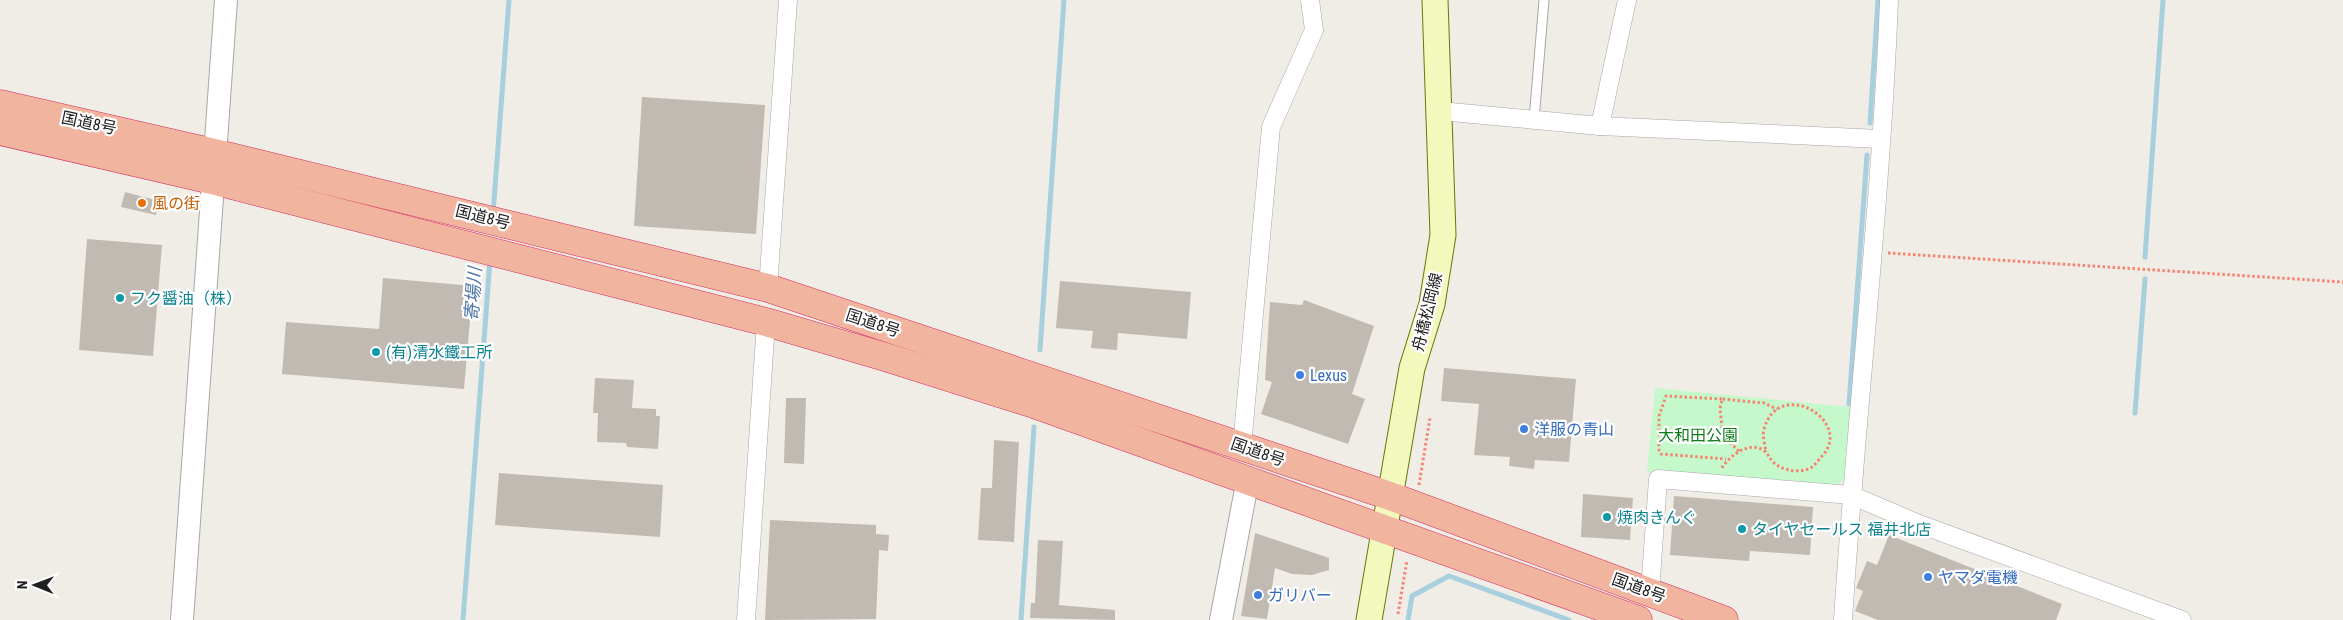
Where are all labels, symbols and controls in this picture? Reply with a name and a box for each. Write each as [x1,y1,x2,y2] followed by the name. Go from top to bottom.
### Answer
[60,108,118,138] street label: 国道8号
[152,194,200,213] place label: 風の街
[136,197,148,209] marker: 風の街
[454,201,512,233] street label: 国道8号
[461,264,485,322] water label: 寄場川
[1408,271,1446,353] street label: 舟橋松岡線
[130,289,242,308] place label: フク醤油（株）
[114,292,126,304] marker: フク醤油（株）
[843,305,903,341] street label: 国道8号
[386,343,492,362] place label: (有)清水鐵工所
[370,346,382,358] marker: (有)清水鐵工所
[1310,366,1347,385] place label: Lexus
[1294,369,1306,381] marker: Lexus
[1534,420,1614,439] place label: 洋服の青山
[1518,423,1530,435] marker: 洋服の青山
[1658,426,1738,445] park label: 大和田公園
[1228,434,1288,470] street label: 国道8号
[1617,508,1697,527] place label: 焼肉きんぐ
[1601,511,1613,523] marker: 焼肉きんぐ
[1752,520,1931,539] place label: タイヤセールス 福井北店
[1736,523,1748,535] marker: タイヤセールス 福井北店
[10,560,60,610] north arrow
[1938,568,2018,587] place label: ヤマダ電機
[1609,570,1669,606] street label: 国道8号
[1922,571,1934,583] marker: ヤマダ電機
[14,580,30,589] text: N
[1268,586,1332,605] place label: ガリバー
[1252,589,1264,601] marker: ガリバー

